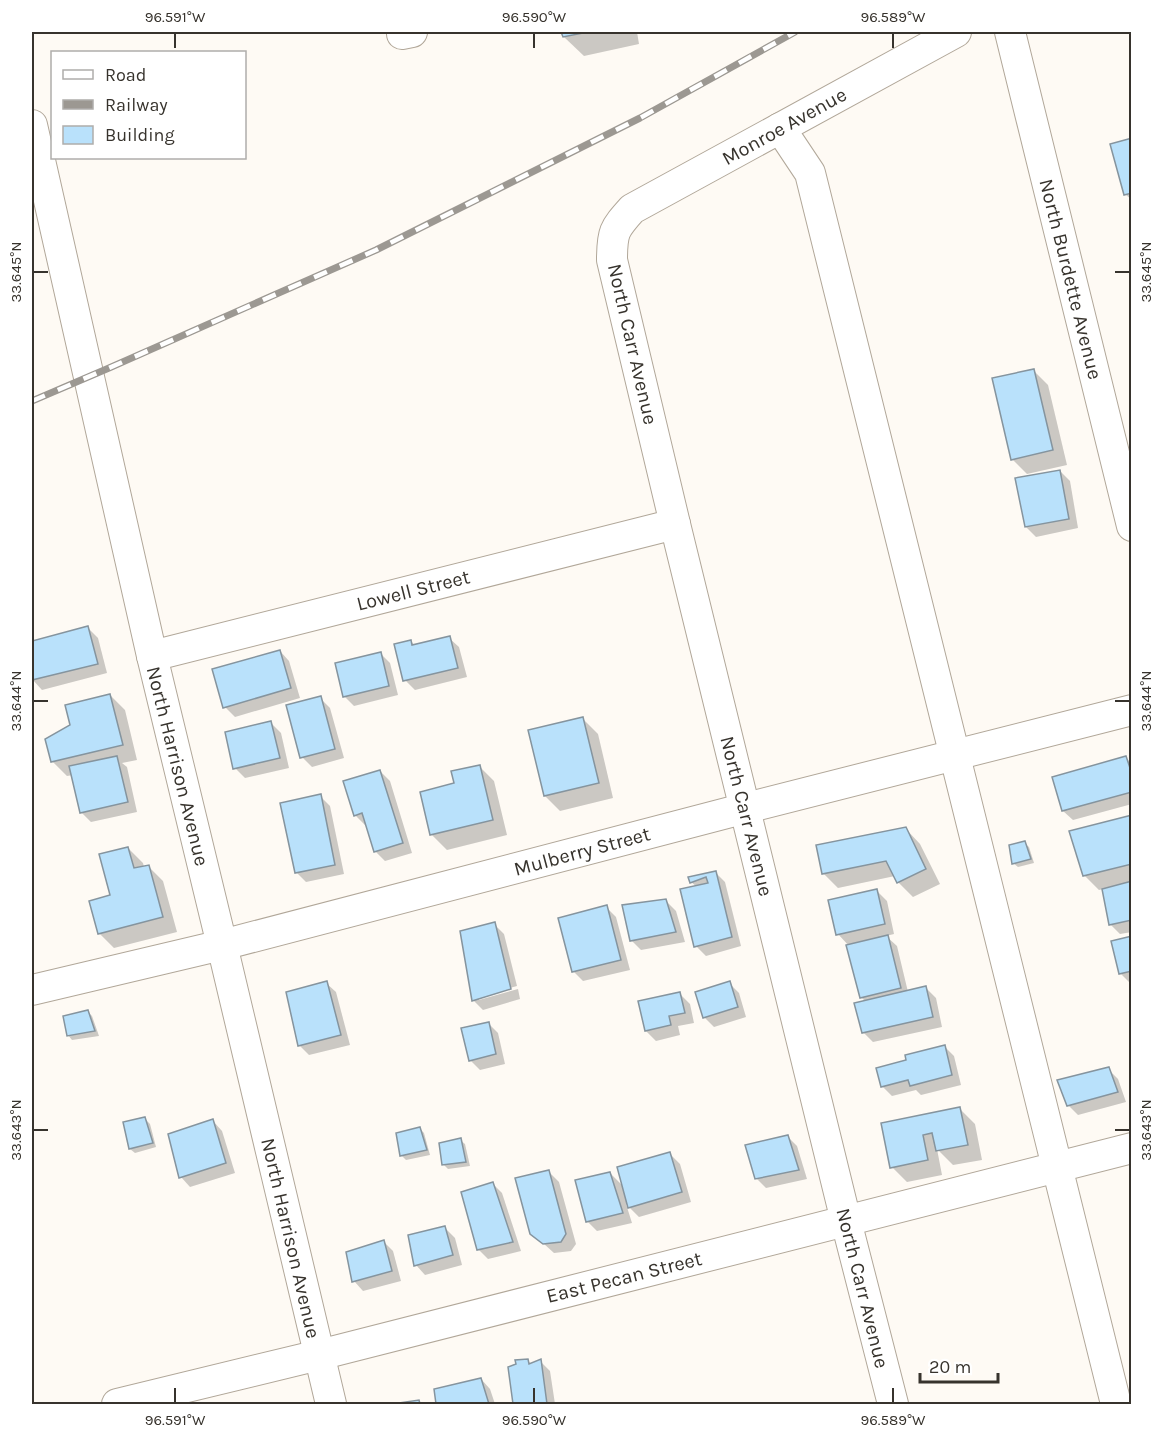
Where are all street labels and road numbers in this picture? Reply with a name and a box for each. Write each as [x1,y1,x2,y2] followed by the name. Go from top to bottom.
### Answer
[718,83,851,170] street label: Monroe Avenue
[1034,176,1107,382] street label: North Burdette Avenue
[603,261,662,427] street label: North Carr Avenue
[354,565,473,616] street label: Lowell Street
[142,664,213,868] street label: North Harrison Avenue
[715,734,778,899] street label: North Carr Avenue
[511,822,653,881] street label: Mulberry Street
[256,1136,325,1341] street label: North Harrison Avenue
[831,1206,894,1371] street label: North Carr Avenue
[544,1247,705,1308] street label: East Pecan Street

